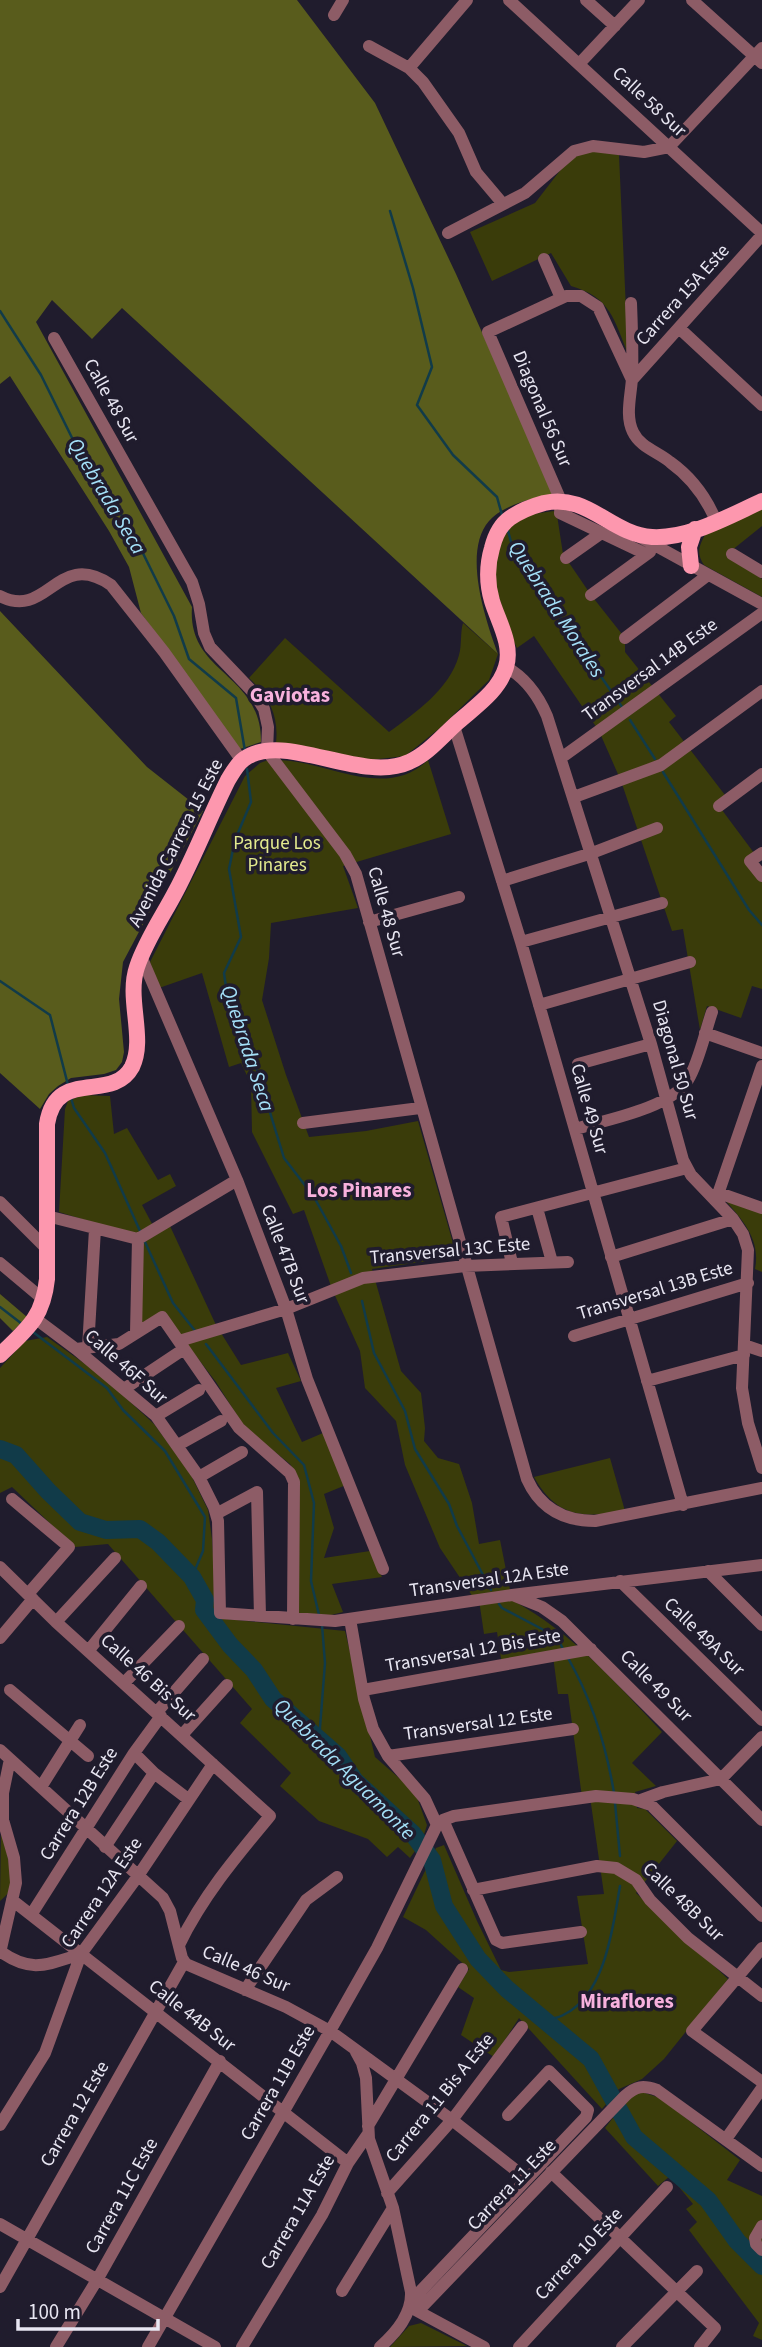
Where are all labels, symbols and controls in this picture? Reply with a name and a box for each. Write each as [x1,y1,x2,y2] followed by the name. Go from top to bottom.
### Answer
[606,60,693,144] street label: Calle 58 Sur
[630,238,736,352] street label: Carrera 15A Este
[505,347,579,472] street label: Diagonal 56 Sur
[77,354,146,449] street label: Calle 48 Sur
[60,432,154,560] water label: Quebrada Seca
[501,535,613,683] water label: Quebrada Morales
[577,612,723,728] street label: Transversal 14B Este
[250,680,330,710] district label: Gaviotas
[122,754,230,932] street label: Avenida Carrera 15 Este
[233,830,321,879] park label: Parque Los Pinares
[360,864,412,961] street label: Calle 48 Sur
[213,981,283,1115] water label: Quebrada Seca
[645,997,705,1124] street label: Diagonal 50 Sur
[563,1061,615,1158] street label: Calle 49 Sur
[306,1175,412,1205] district label: Los Pinares
[254,1200,316,1308] street label: Calle 47B Sur
[369,1231,531,1271] street label: Transversal 13C Este
[574,1255,736,1327] street label: Transversal 13B Este
[78,1323,174,1411] street label: Calle 46F Sur
[408,1555,570,1605] street label: Transversal 12A Este
[657,1591,751,1683] street label: Calle 49A Sur
[383,1622,563,1680] street label: Transversal 12 Bis Este
[94,1628,202,1729] street label: Calle 46 Bis Sur
[614,1644,699,1729] street label: Calle 49 Sur
[267,1691,423,1847] water label: Quebrada Aguamonte
[402,1700,554,1748] street label: Transversal 12 Este
[33,1742,125,1866] street label: Carrera 12B Este
[55,1832,149,1954] street label: Carrera 12A Este
[636,1856,730,1948] street label: Calle 48B Sur
[198,1938,294,2000] street label: Calle 46 Sur
[143,1973,242,2059] street label: Calle 44B Sur
[580,1986,674,2016] district label: Miraflores
[234,2020,322,2146] street label: Carrera 11B Este
[379,2027,501,2169] street label: Carrera 11 Bis A Este
[34,2056,116,2172] street label: Carrera 12 Este
[79,2133,165,2259] street label: Carrera 11C Este
[461,2133,563,2237] street label: Carrera 11 Este
[254,2150,342,2274] street label: Carrera 11A Este
[529,2202,629,2306] street label: Carrera 10 Este
[18,2288,158,2332] scale bar
[28,2297,81,2327] text: 100 m

